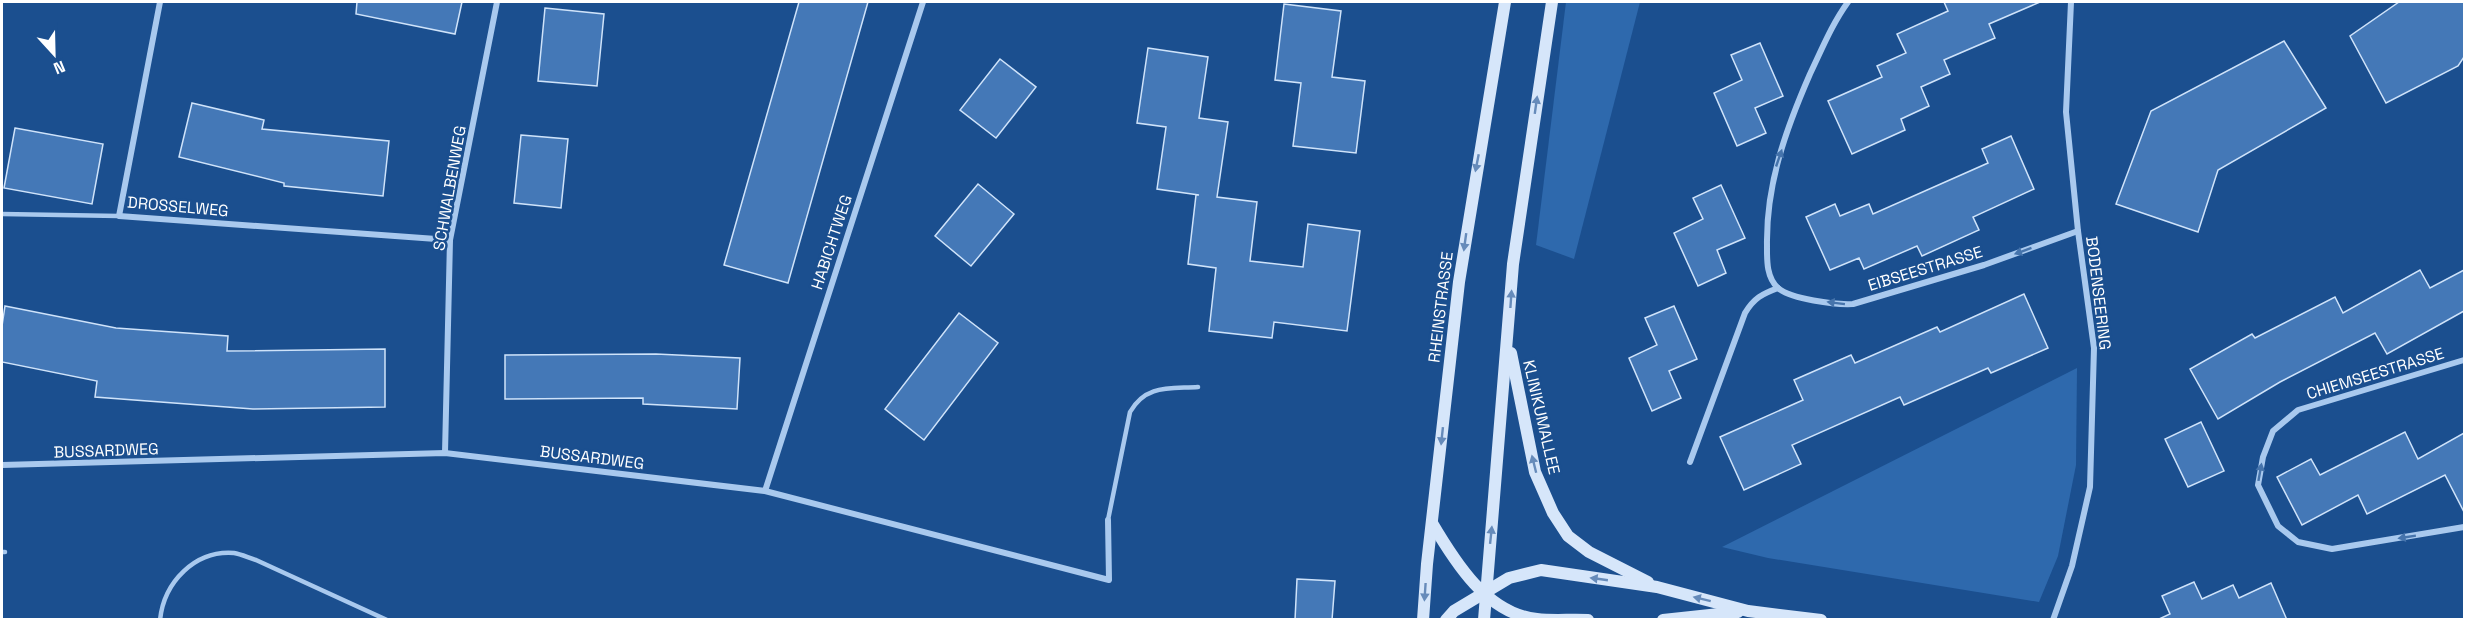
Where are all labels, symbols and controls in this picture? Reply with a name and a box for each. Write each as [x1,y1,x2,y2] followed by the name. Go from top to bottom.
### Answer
[24,24,84,84] north arrow
[51,56,68,79] text: N
[1532,96,1541,115] one-way arrow
[428,124,471,252] street label: SCHWALBENWEG
[1774,149,1784,167] one-way arrow
[1472,153,1481,172] one-way arrow
[126,192,230,221] street label: DROSSELWEG
[806,192,857,292] street label: HABICHTWEG
[1460,233,1469,252] one-way arrow
[2081,235,2116,351] street label: BODENSEERING
[1865,241,1985,296] street label: EIBSEESTRASSE
[2014,246,2032,256] one-way arrow
[1423,250,1458,364] street label: RHEINSTRASSE
[1506,289,1516,308] one-way arrow
[1827,298,1846,308] one-way arrow
[2304,343,2447,404] street label: CHIEMSEESTRASSE
[1518,358,1565,476] street label: KLINIKUMALLEE
[1437,426,1447,445] one-way arrow
[53,438,159,463] street label: BUSSARDWEG
[539,441,645,474] street label: BUSSARDWEG
[1528,455,1538,473] one-way arrow
[2256,462,2265,481] one-way arrow
[1486,525,1496,544] one-way arrow
[2397,533,2416,542] one-way arrow
[1589,574,1608,583] one-way arrow
[1421,582,1430,601] one-way arrow
[1693,593,1712,603] one-way arrow

